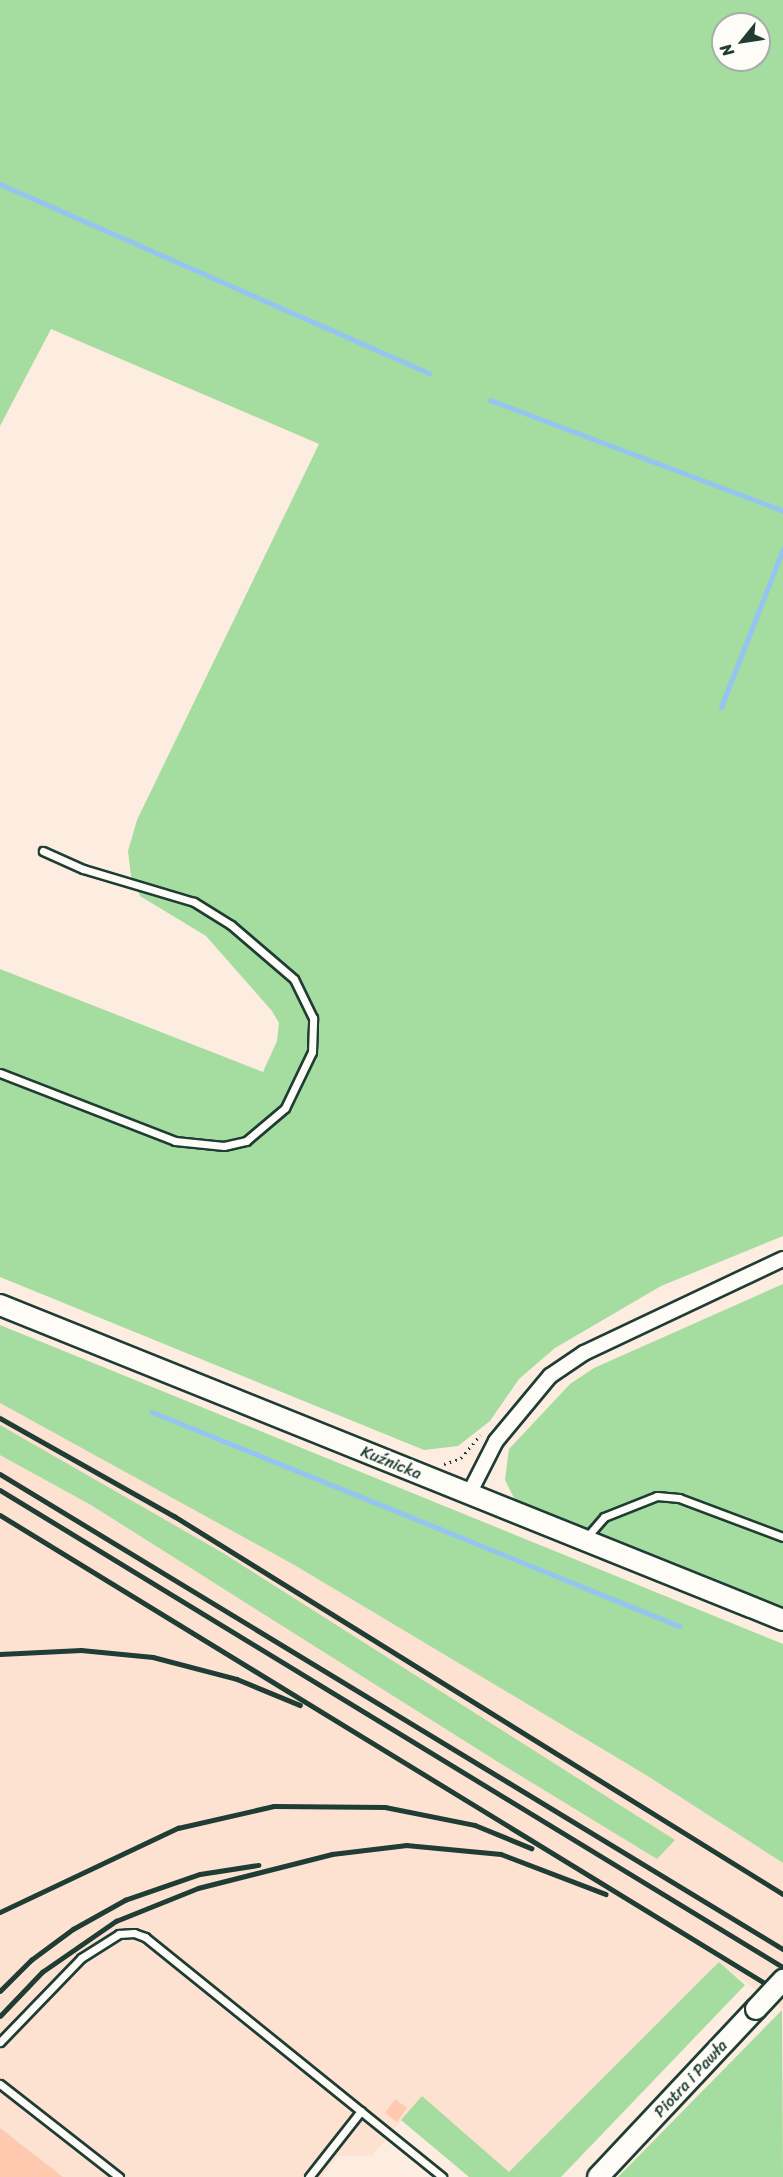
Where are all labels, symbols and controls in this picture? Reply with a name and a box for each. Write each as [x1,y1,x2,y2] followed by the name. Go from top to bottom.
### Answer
[711,12,771,72] north arrow
[711,38,742,62] text: N
[358,1442,424,1484] street label: Kuźnicka
[650,2036,732,2122] street label: Piotra i Pawła

